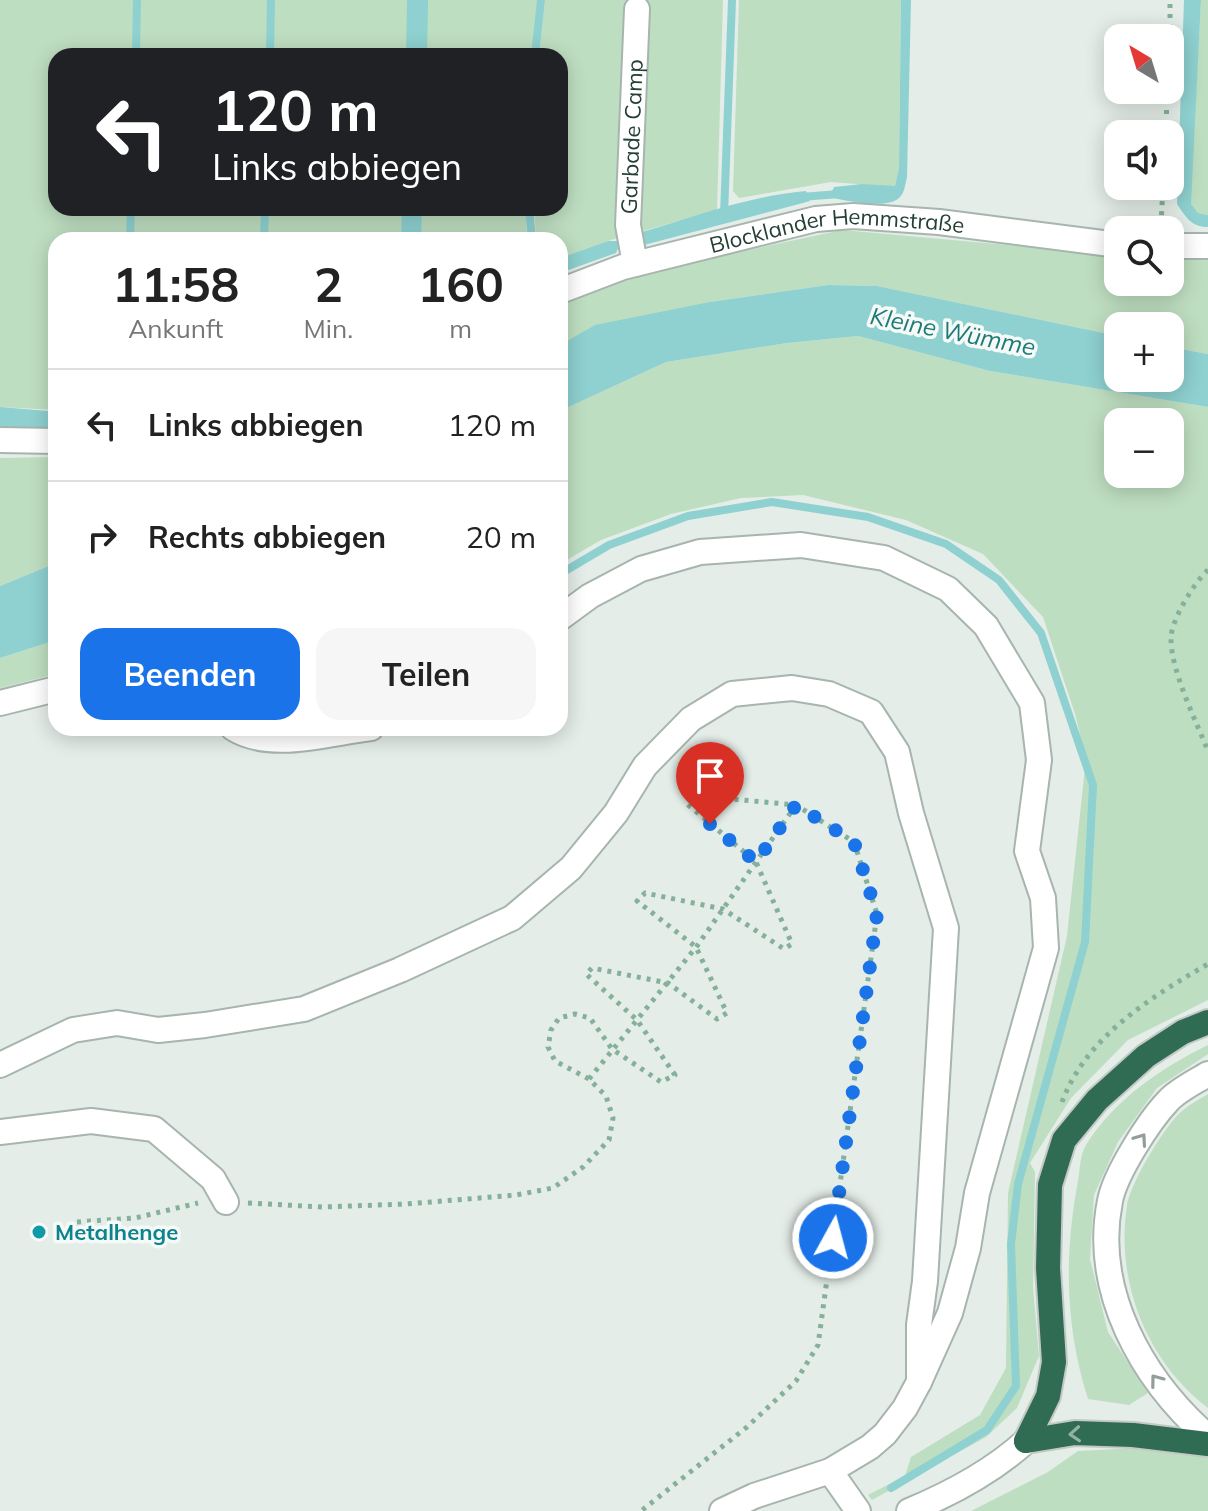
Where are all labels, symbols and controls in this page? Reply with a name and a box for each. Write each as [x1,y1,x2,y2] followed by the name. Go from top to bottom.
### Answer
[1104,24,1184,104] north arrow
[1104,24,1184,488] map controls
[614,59,649,215] street label: Garbade Camp
[212,75,379,145] text: 120 m
[80,80,184,184] icon: left
[1104,120,1184,200] button: sound
[212,144,462,189] text: Links abbiegen
[706,202,966,259] street label: Blocklander Hemmstraße
[1104,216,1184,296] button: search
[112,254,239,314] text: 11:58
[314,254,343,314] text: 2
[417,254,504,314] text: 160
[868,300,1038,362] water label: Kleine Wümme
[128,312,223,345] text: Ankunft
[304,312,353,345] text: Min.
[449,312,472,345] text: m
[1104,312,1184,392] button: +
[80,403,124,447] icon: left
[148,406,364,444] text: Links abbiegen
[448,406,536,444] text: 120 m
[1104,408,1184,488] button: −
[80,515,124,559] icon: right
[148,518,386,556] text: Rechts abbiegen
[466,518,536,556] text: 20 m
[80,628,300,720] button: Beenden
[316,628,536,720] button: Teilen
[676,742,744,824] pin
[688,754,732,798] icon: arrive
[1131,1133,1146,1147] one-way arrow
[791,1196,875,1280] position arrow
[55,1218,178,1246] place label: Metalhenge
[30,1223,48,1241] marker: Metalhenge
[1151,1374,1165,1388] one-way arrow
[1068,1425,1081,1442] one-way arrow

